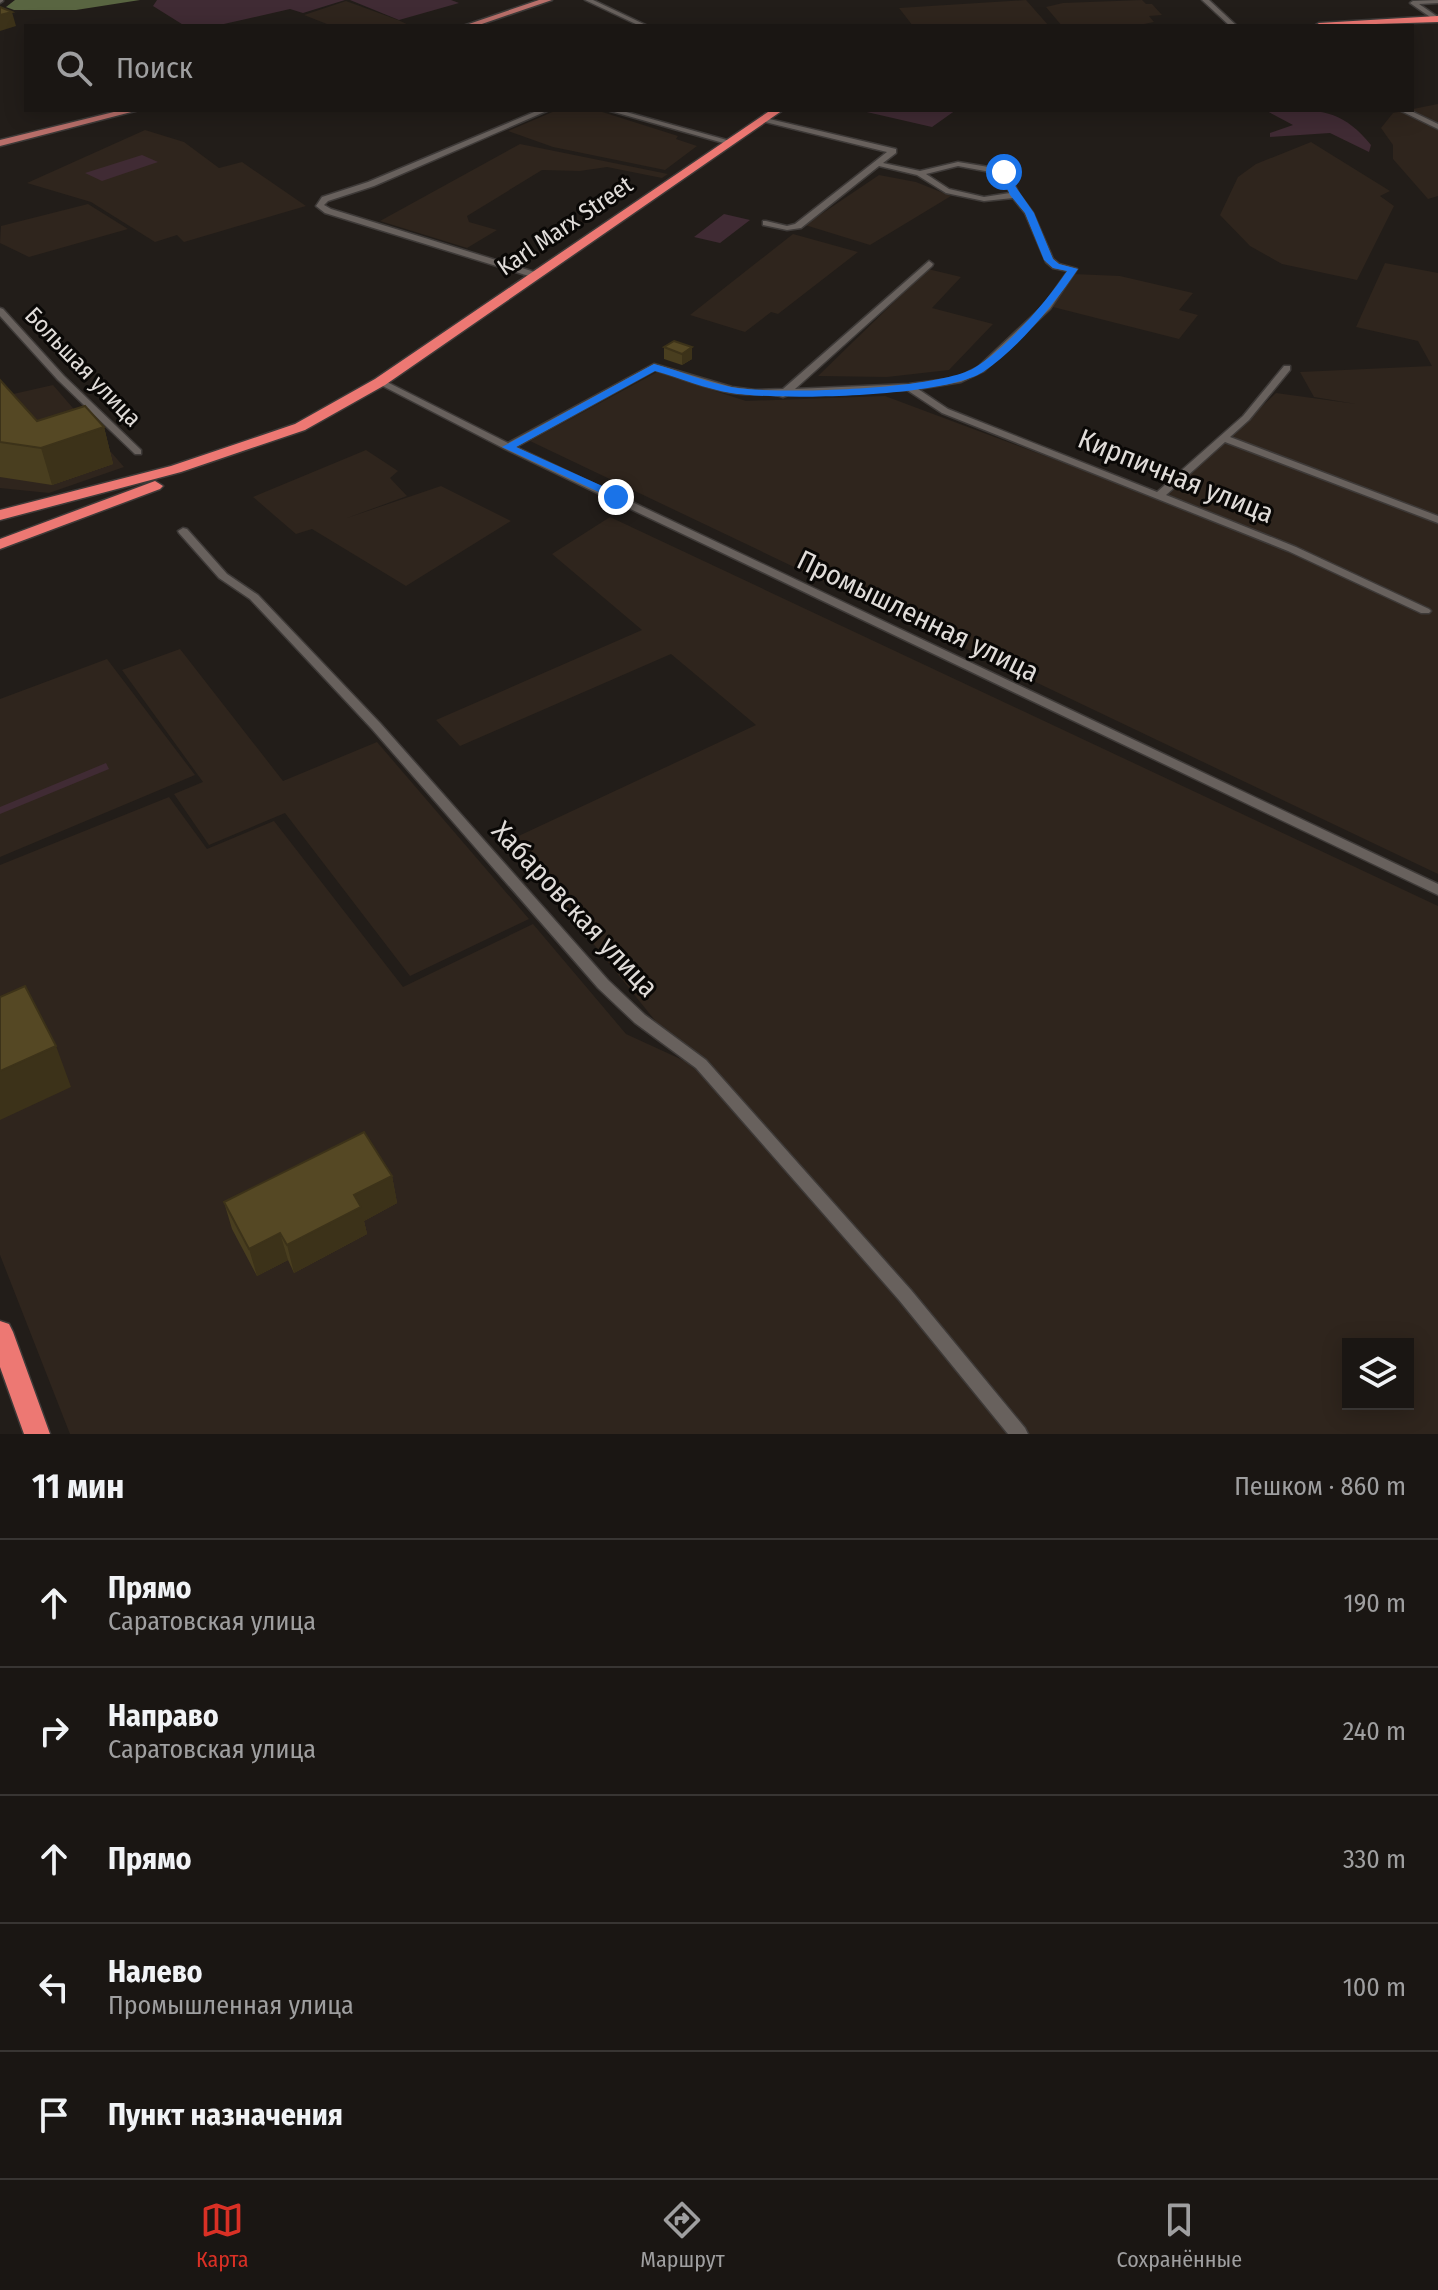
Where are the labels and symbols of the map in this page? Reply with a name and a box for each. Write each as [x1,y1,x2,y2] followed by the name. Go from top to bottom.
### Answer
[986,154,1022,190] route start
[492,170,638,282] street label: Karl Marx Street
[19,302,147,432] street label: Большая улица
[1073,422,1279,530] street label: Кирпичная улица
[598,479,634,515] route end
[792,543,1044,689] street label: Промышленная улица
[485,814,665,1004] street label: Хабаровская улица

